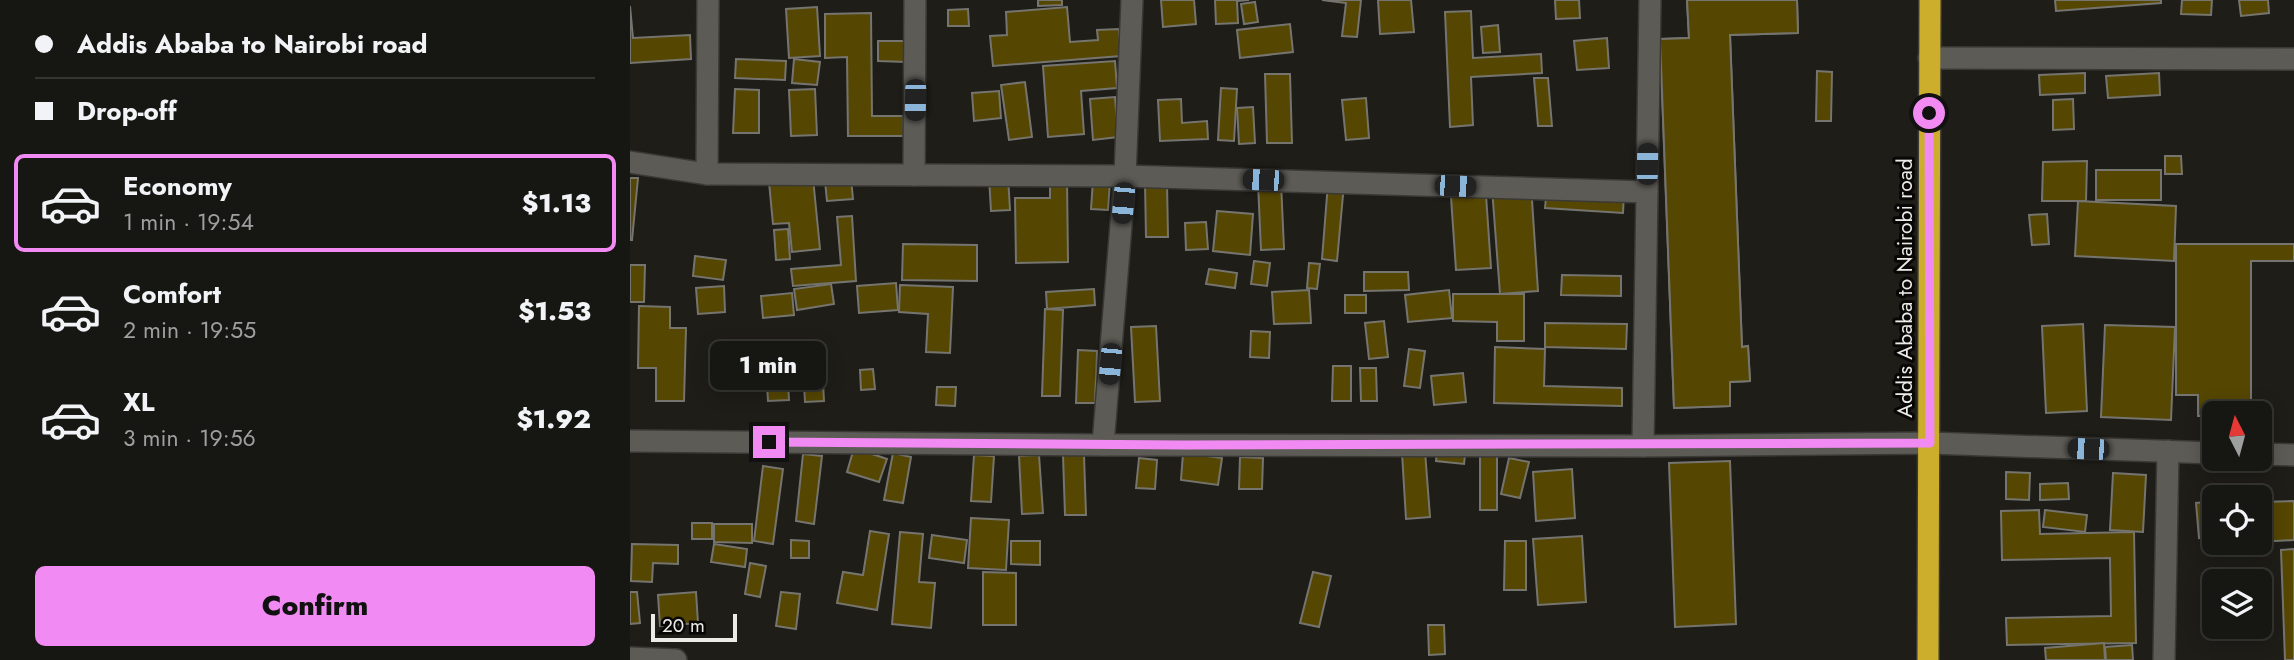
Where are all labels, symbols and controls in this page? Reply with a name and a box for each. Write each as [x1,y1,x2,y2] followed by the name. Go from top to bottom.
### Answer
[77,25,428,63] text: Addis Ababa to Nairobi road
[905,79,926,121] car
[77,92,177,130] text: Drop-off
[1913,97,1945,129] route start
[1637,143,1658,185] car
[1890,158,1920,418] street label: Addis Ababa to Nairobi road
[123,167,232,205] text: Economy
[1242,169,1285,191] car
[39,172,102,235] icon: car
[1434,175,1477,197] car
[1111,181,1136,225] car
[522,184,591,222] text: $1.13
[123,205,254,239] text: 1 min · 19:54
[123,275,221,313] text: Comfort
[39,280,102,343] icon: car
[518,292,591,330] text: $1.53
[123,313,256,347] text: 2 min · 19:55
[711,340,827,390] callout: 1 min
[1098,342,1123,386] car
[739,348,797,382] text: 1 min
[123,383,155,421] text: XL
[39,388,102,451] icon: car
[516,400,591,438] text: $1.92
[2202,401,2272,471] north arrow
[2202,401,2272,639] map controls
[123,421,256,455] text: 3 min · 19:56
[753,426,785,458] route end
[2067,438,2110,460] car
[2202,485,2272,555] button: locate
[35,566,595,646] button: Confirm
[2202,569,2272,639] button: layers
[651,611,737,643] scale bar
[662,612,705,639] text: 20 m

